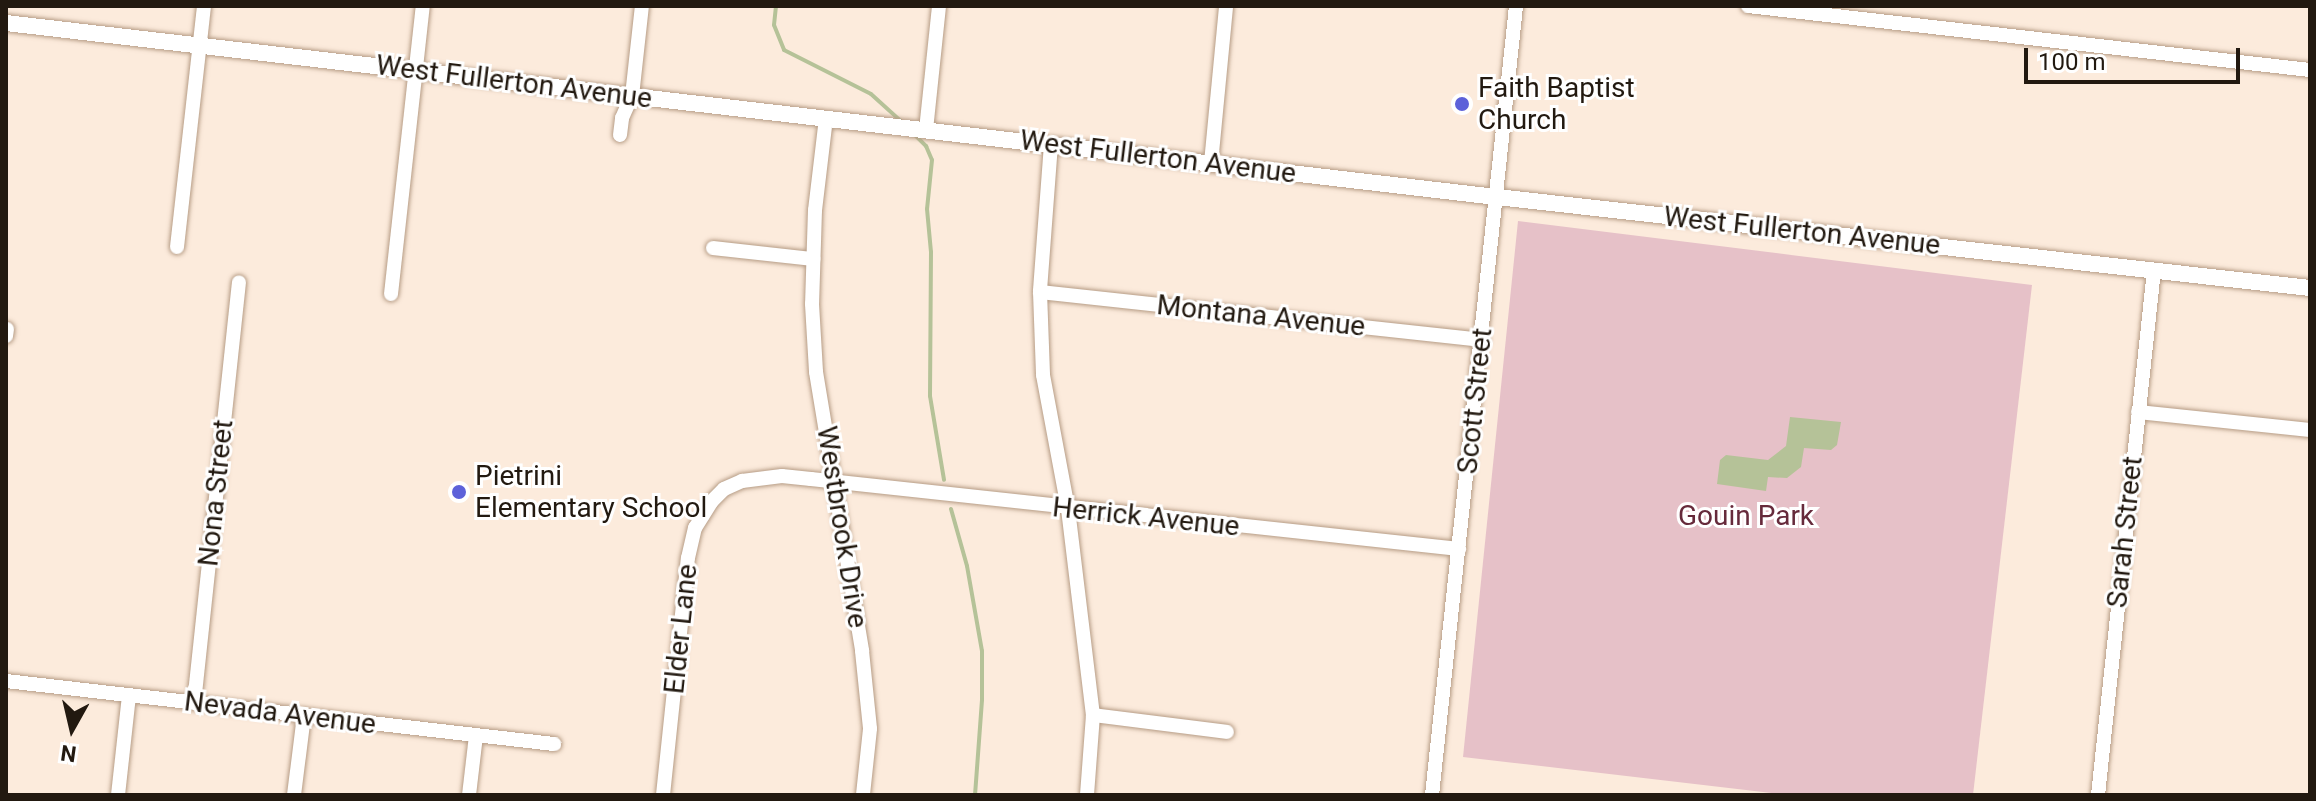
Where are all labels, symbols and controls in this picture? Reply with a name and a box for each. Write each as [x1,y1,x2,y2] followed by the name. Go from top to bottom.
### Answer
[2028,32,2244,82] scale bar
[374,48,654,116] street label: West Fullerton Avenue
[2038,48,2105,76] text: 100 m
[1478,71,1635,137] place label: Faith Baptist Church
[1453,95,1471,113] marker: Faith Baptist Church
[1018,123,1298,191] street label: West Fullerton Avenue
[1662,200,1942,262] street label: West Fullerton Avenue
[1155,288,1367,344] street label: Montana Avenue
[1451,326,1499,476] street label: Scott Street
[192,418,240,568] street label: Nona Street
[809,424,875,630] street label: Westbrook Drive
[2100,455,2150,609] street label: Sarah Street
[475,459,707,525] place label: Pietrini Elementary School
[450,483,468,501] marker: Pietrini Elementary School
[1051,490,1241,544] street label: Herrick Avenue
[1678,499,1814,533] park label: Gouin Park
[657,562,705,696] street label: Elder Lane
[182,685,378,741] street label: Nevada Avenue
[32,689,112,769] north arrow
[59,740,78,767] text: N

